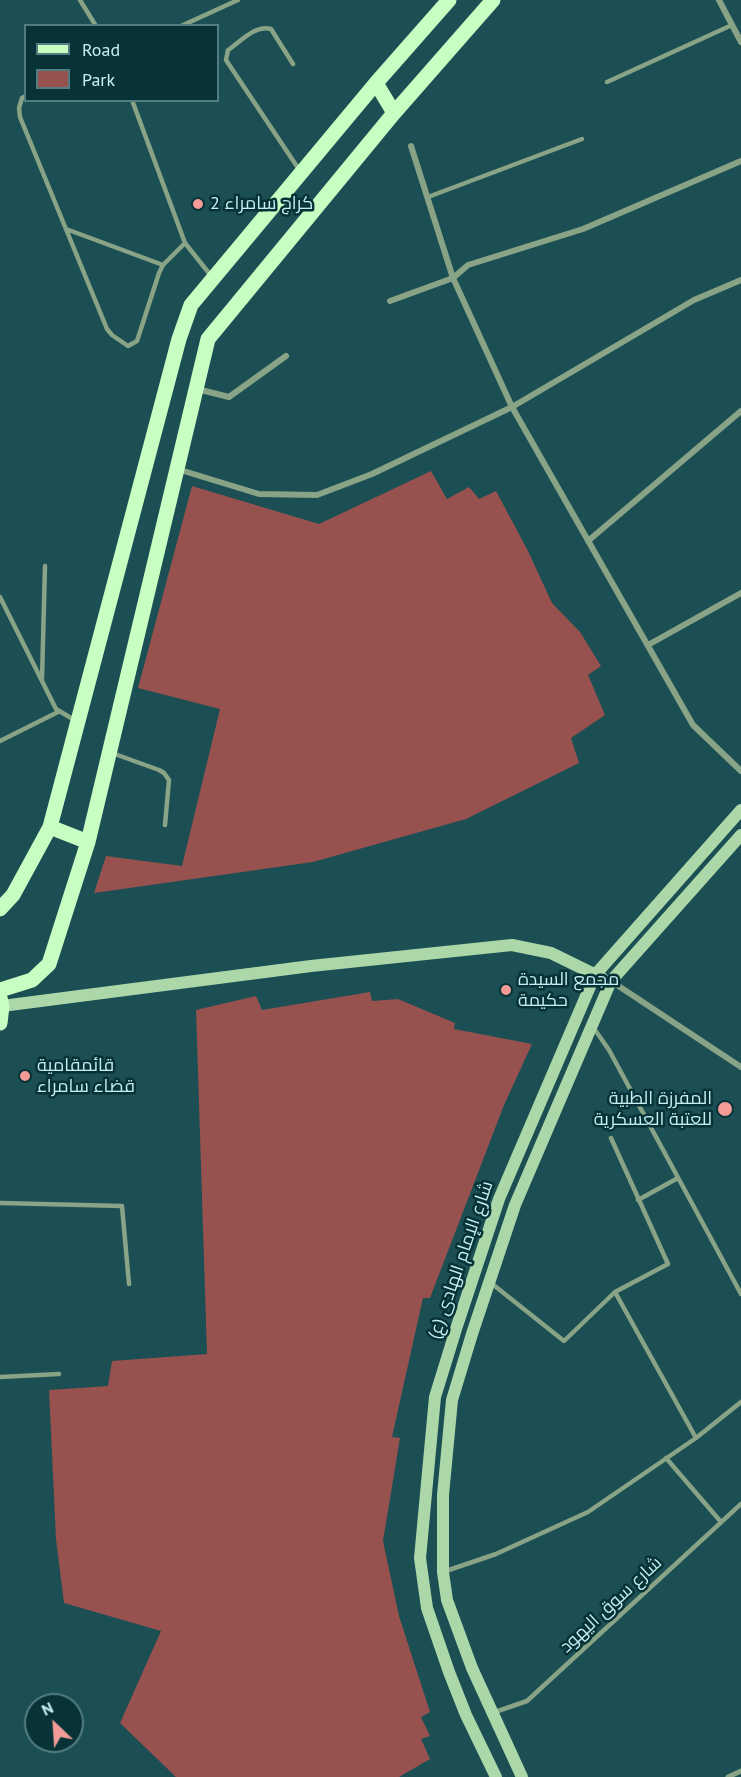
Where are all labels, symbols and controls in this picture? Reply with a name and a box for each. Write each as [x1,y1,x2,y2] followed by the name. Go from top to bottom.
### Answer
[24,24,219,102] legend
[82,38,120,61] text: Road
[82,68,115,91] text: Park
[210,193,313,215] place label: كراج سامراء 2
[191,197,205,211] marker: كراج سامراء 2
[518,969,619,1012] place label: مجمع السيدة حكيمة
[499,983,513,997] marker: مجمع السيدة حكيمة
[37,1055,135,1098] place label: قائمقامية قضاء سامراء
[18,1069,32,1083] marker: قائمقامية قضاء سامراء
[594,1088,712,1130] place label: المفرزة الطبية للعتبة العسكرية
[716,1100,734,1118] marker: المفرزة الطبية للعتبة العسكرية
[424,1178,498,1342] street label: شارع الإمام الهادی (ع)
[556,1552,666,1658] street label: شارع سوق اليهود
[24,1693,84,1753] north arrow
[38,1697,56,1720] text: N

